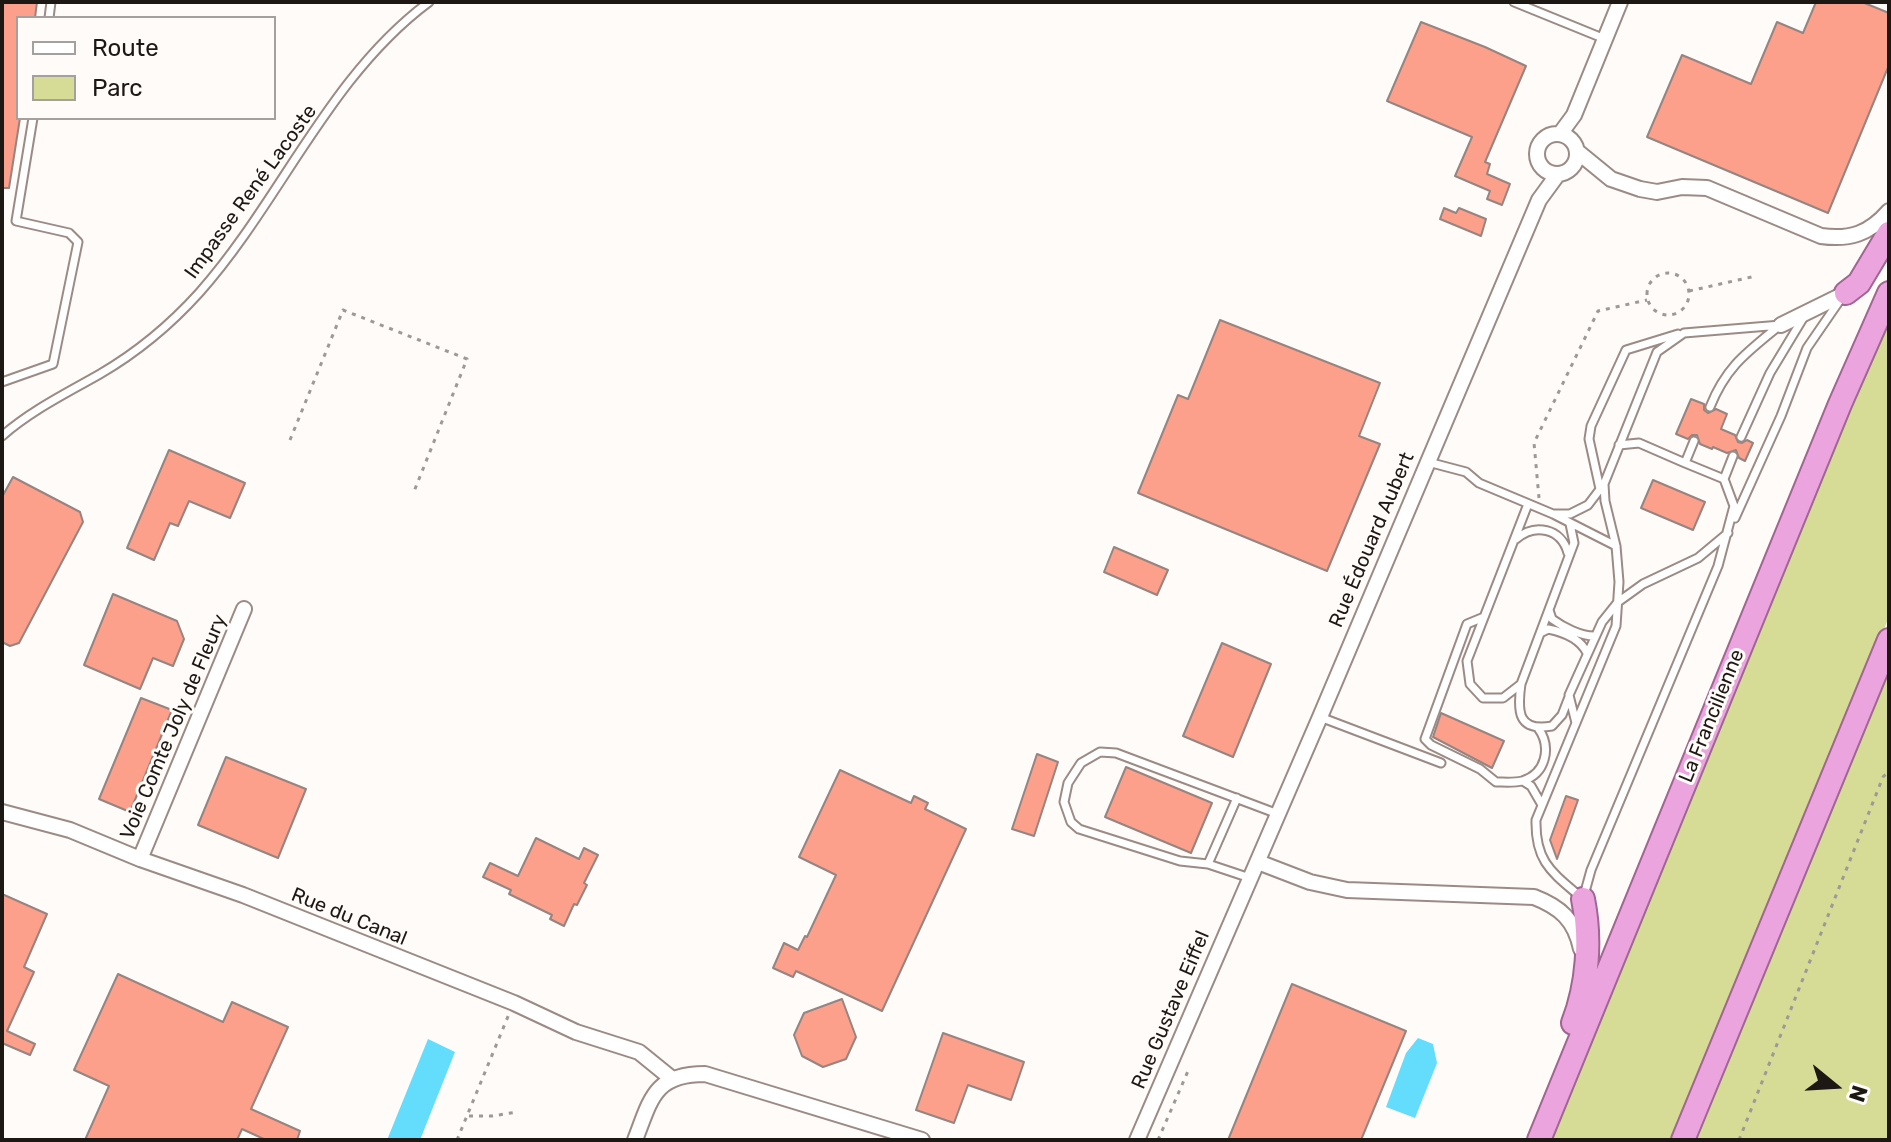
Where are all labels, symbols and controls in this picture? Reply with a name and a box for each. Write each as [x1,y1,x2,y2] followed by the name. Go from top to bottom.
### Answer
[16,16,276,120] legend
[92,34,159,62] text: Route
[92,74,143,102] text: Parc
[180,100,322,284] street label: Impasse René Lacoste
[1324,449,1420,631] street label: Rue Édouard Aubert
[116,611,232,843] street label: Voie Comte Joly de Fleury
[1674,646,1750,786] street label: La Francilienne
[288,883,410,951] street label: Rue du Canal
[1127,927,1215,1093] street label: Rue Gustave Eiffel
[1795,1046,1875,1126] north arrow
[1843,1082,1874,1105] text: N

